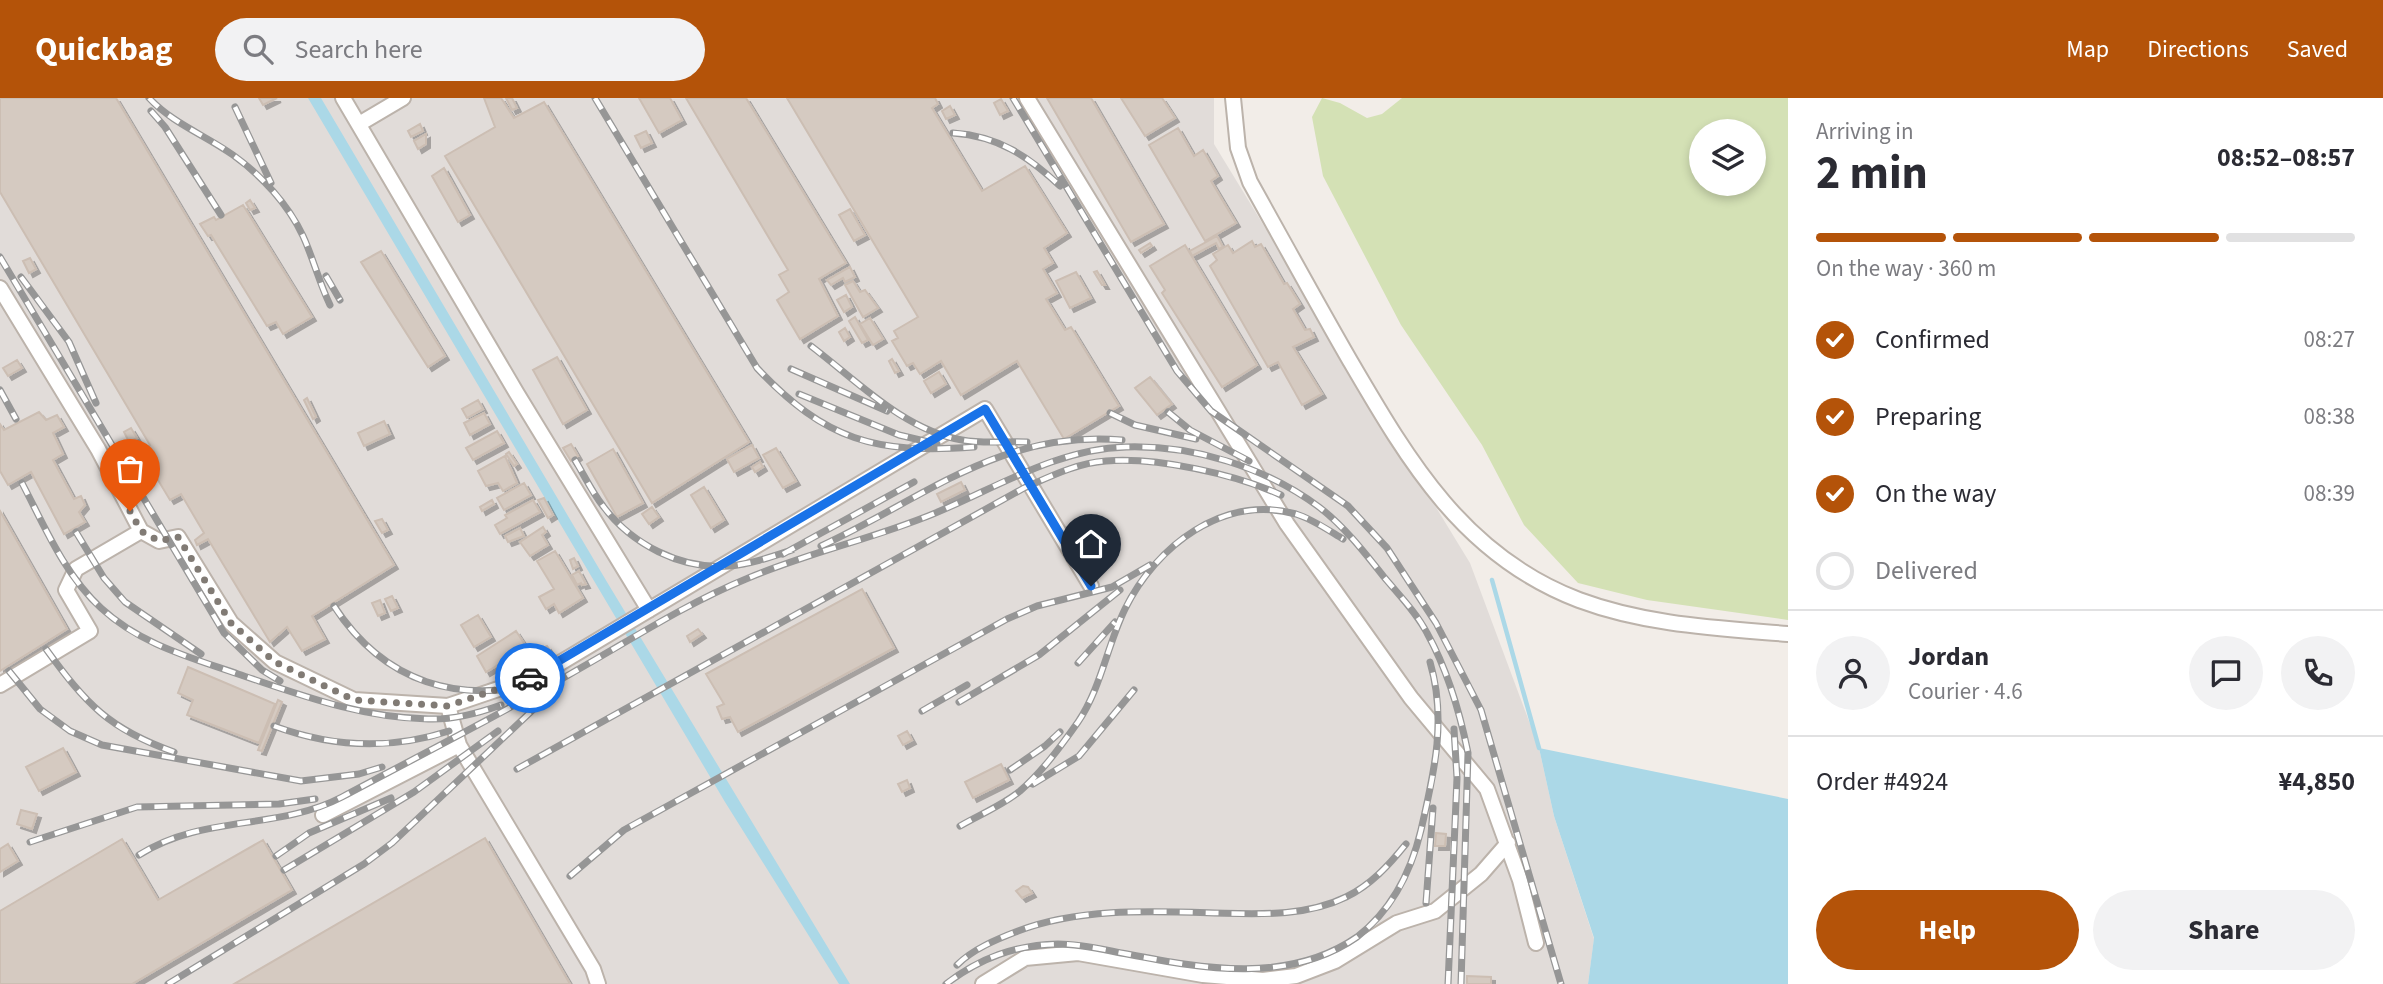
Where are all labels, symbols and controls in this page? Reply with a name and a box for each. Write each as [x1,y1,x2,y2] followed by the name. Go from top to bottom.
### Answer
[215,18,705,81] search box
[35,26,173,73] text: Quickbag
[239,30,277,68] icon: search
[295,31,423,68] text: Search here
[2066,32,2109,67] text: Map
[2147,32,2249,67] text: Directions
[2287,32,2348,67] text: Saved
[1816,115,1914,148] text: Arriving in
[1689,119,1766,196] map controls
[1689,119,1766,196] button: layers
[2217,139,2355,176] text: 08:52–08:57
[1816,141,1928,206] text: 2 min
[1816,252,1996,285] text: On the way · 360 m
[1816,321,1854,359] icon: check
[1875,321,1990,358] text: Confirmed
[2304,323,2355,356] text: 08:27
[1816,398,1854,436] icon: check
[1875,398,1981,435] text: Preparing
[2304,400,2355,433] text: 08:38
[100,439,160,511] pin
[111,450,149,488] icon: bag
[1816,475,1854,513] icon: check
[1875,475,1996,512] text: On the way
[2304,477,2355,510] text: 08:39
[1061,514,1121,586] pin
[1072,525,1110,563] icon: home
[1875,552,1978,589] text: Delivered
[1816,636,1890,710] button: person
[2189,636,2263,710] button: chat
[2281,636,2355,710] button: phone
[1908,638,1989,675] text: Jordan
[495,643,565,713] courier
[511,659,549,697] icon: car
[1908,675,2023,708] text: Courier · 4.6
[1816,763,1948,800] text: Order #4924
[2279,763,2355,800] text: ¥4,850
[1816,890,2079,970] button: Help
[2093,890,2355,970] button: Share

